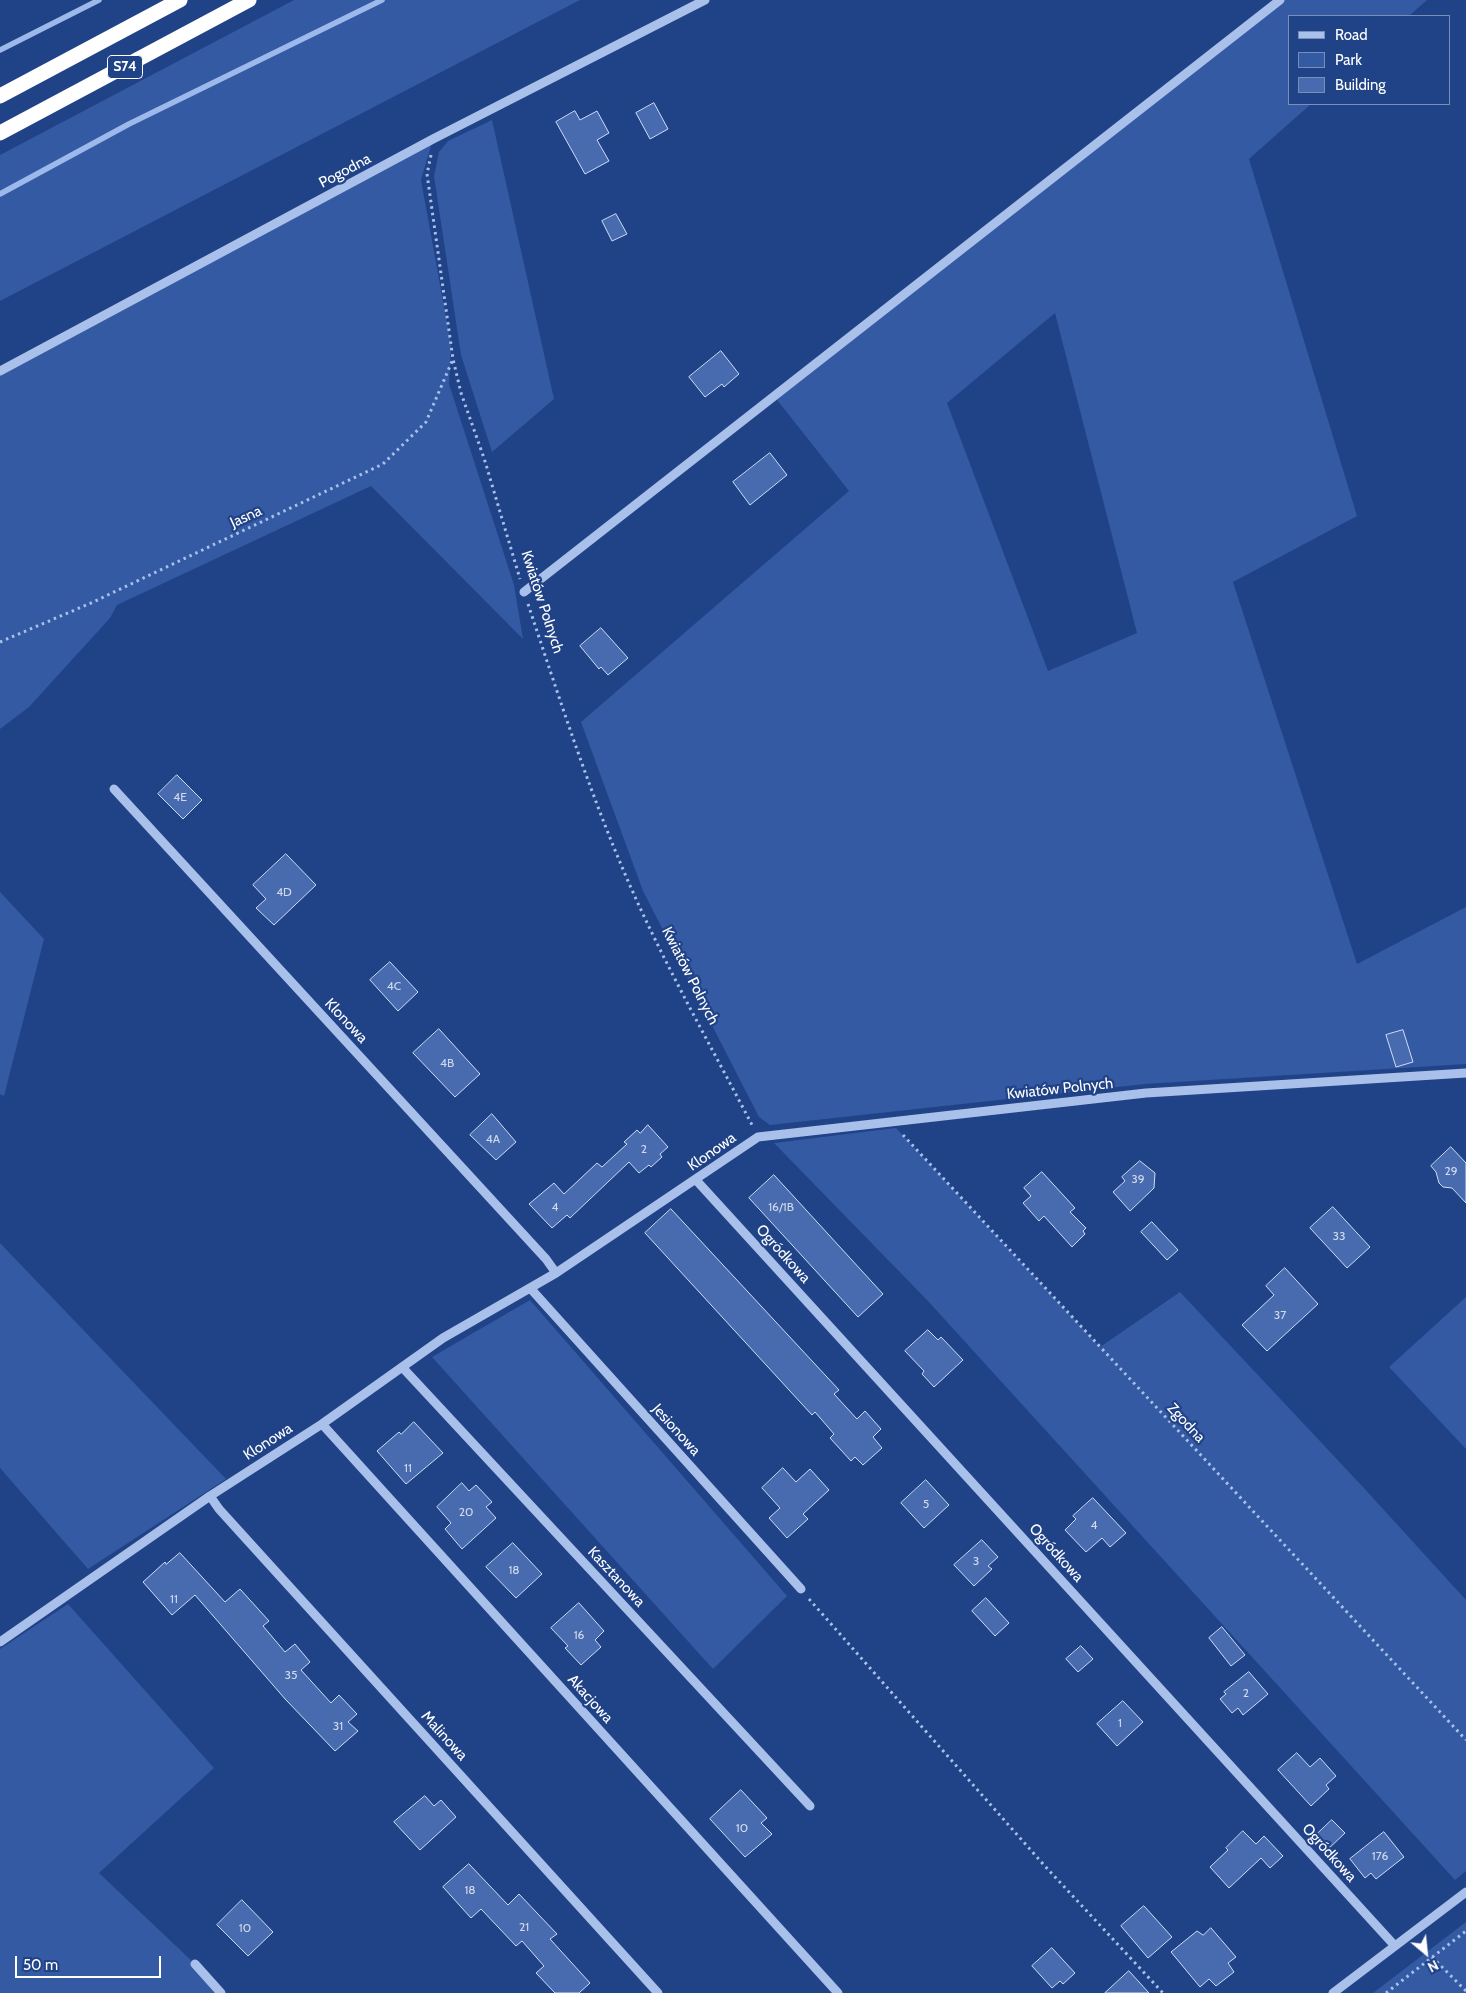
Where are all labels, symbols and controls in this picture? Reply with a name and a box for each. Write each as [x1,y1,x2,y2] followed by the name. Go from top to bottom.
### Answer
[1288,15,1451,105] legend
[1335,26,1368,44] text: Road
[1335,51,1362,69] text: Park
[108,56,142,78] road number: S74
[1335,76,1386,94] text: Building
[316,150,374,192] street label: Pogodna
[227,502,265,532] street label: Jasna
[517,548,567,656] street label: Kwiatów Polnych
[173,790,187,804] house number: 4E
[276,885,292,899] house number: 4D
[658,924,722,1028] street label: Kwiatów Polnych
[387,979,401,993] house number: 4C
[321,995,371,1047] street label: Klonowa
[440,1056,454,1070] house number: 4B
[1006,1074,1114,1104] street label: Kwiatów Polnych
[684,1129,740,1175] street label: Klonowa
[486,1132,500,1146] house number: 4A
[641,1142,647,1156] house number: 2
[1444,1164,1458,1178] house number: 29
[1131,1172,1145,1186] house number: 39
[552,1200,558,1214] house number: 4
[768,1200,794,1214] house number: 16/1B
[752,1221,814,1287] street label: Ogródkowa
[1333,1229,1345,1243] house number: 33
[1274,1308,1286,1322] house number: 37
[648,1400,704,1460] street label: Jesionowa
[1163,1400,1209,1446] street label: Zgodna
[240,1420,296,1464] street label: Klonowa
[404,1461,412,1475] house number: 11
[923,1497,929,1511] house number: 5
[459,1505,473,1519] house number: 20
[1091,1518,1097,1532] house number: 4
[1025,1520,1087,1586] street label: Ogródkowa
[584,1543,648,1611] street label: Kasztanowa
[973,1554,979,1568] house number: 3
[508,1563,520,1577] house number: 18
[170,1592,178,1606] house number: 11
[574,1628,584,1642] house number: 16
[285,1668,297,1682] house number: 35
[563,1671,617,1727] street label: Akacjowa
[1243,1686,1249,1700] house number: 2
[417,1707,471,1765] street label: Malinowa
[1118,1716,1122,1730] house number: 1
[333,1719,343,1733] house number: 31
[1298,1820,1360,1886] street label: Ogródkowa
[736,1821,748,1835] house number: 10
[1372,1849,1388,1863] house number: 176
[464,1883,476,1897] house number: 18
[519,1920,529,1934] house number: 21
[239,1921,251,1935] house number: 10
[1401,1928,1451,1978] north arrow
[18,1946,164,1978] scale bar
[23,1956,58,1974] text: 50 m
[1424,1956,1442,1977] text: N

